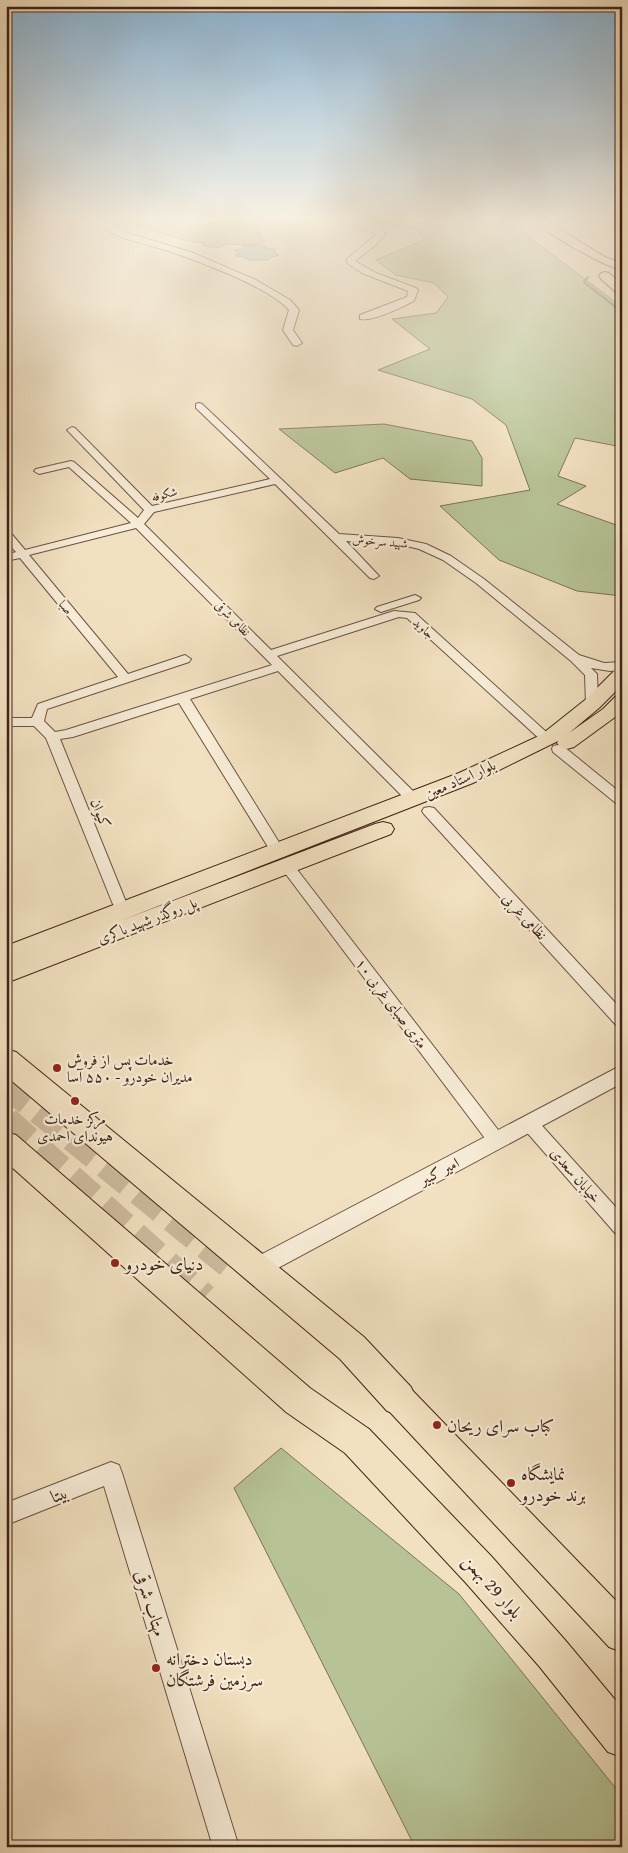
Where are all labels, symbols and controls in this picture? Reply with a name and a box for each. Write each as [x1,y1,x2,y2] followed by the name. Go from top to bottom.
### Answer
[149,483,179,505] street label: شکوفه
[352,530,408,552] street label: شهید سرخوش
[55,596,77,618] street label: صبا
[211,596,255,640] street label: نظامی شرقی
[410,614,438,642] street label: جاوید
[421,754,499,804] street label: بلوار استاد معین
[86,795,116,831] street label: کیوان
[497,888,552,945] street label: نظامی غربی
[94,891,201,950] street label: پل روگذر شهید باکری
[350,953,433,1053] street label: ۱۰ متری صبای غربی
[67,1049,193,1087] place label: خدمات پس از فروش مدیران خودرو - ۵۵۰ آسا
[51,1062,63,1074] marker: خدمات پس از فروش مدیران خودرو - ۵۵۰ آسا
[69,1095,81,1107] marker: مرکز خدمات هیوندای احمدی
[37,1108,113,1146] place label: مرکز خدمات هیوندای احمدی
[546,1143,606,1207] street label: خیابان سعدی
[414,1152,463,1191] street label: امیر کبیر
[123,1250,203,1277] place label: دنیای خودرو
[109,1257,121,1269] marker: دنیای خودرو
[447,1412,554,1439] place label: کباب سرای ریحان
[431,1419,443,1431] marker: کباب سرای ریحان
[519,1460,586,1508] place label: نمایشگاه برند خودرو
[505,1477,517,1489] marker: نمایشگاه برند خودرو
[46,1478,72,1510] street label: بیتا
[457,1548,529,1624] street label: بلوار 29 بهمن
[128,1567,174,1639] street label: مهتاب شرقی
[166,1645,263,1693] place label: دبستان دخترانه سرزمین فرشتگان
[150,1662,162,1674] marker: دبستان دخترانه سرزمین فرشتگان

